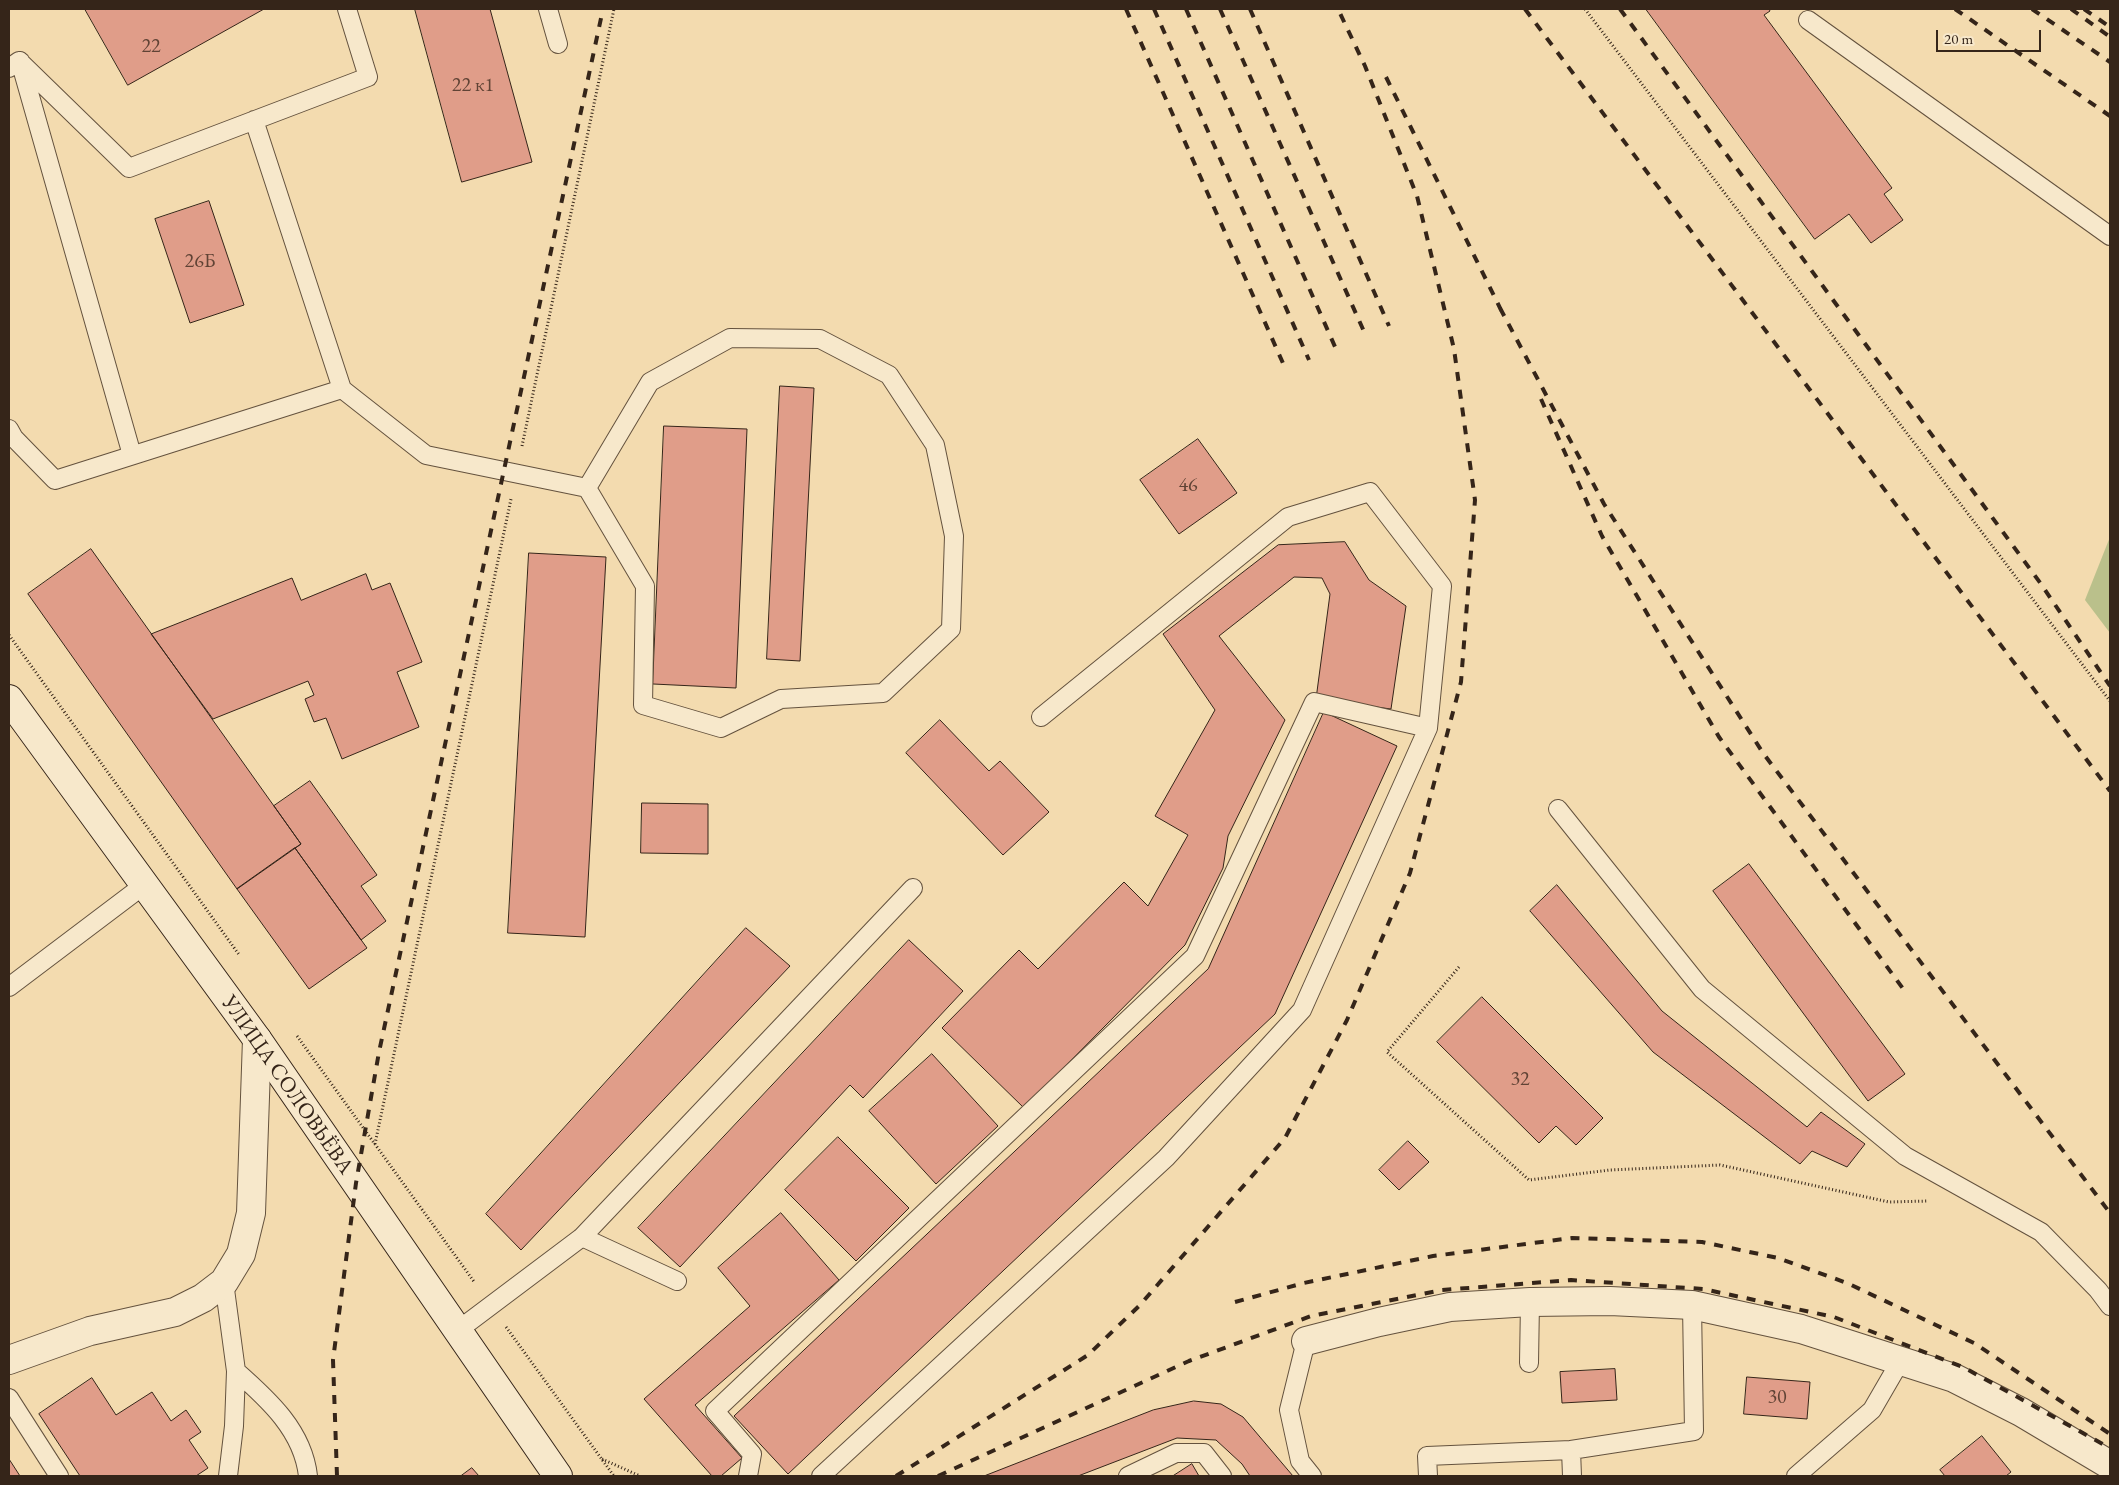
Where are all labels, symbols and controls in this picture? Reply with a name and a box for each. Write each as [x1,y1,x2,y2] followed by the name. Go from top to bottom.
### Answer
[1939,20,2044,52] scale bar
[1944,29,1973,48] text: 20 m
[141,35,161,59] house number: 22
[452,74,494,98] house number: 22 к1
[185,250,215,274] house number: 26Б
[1178,474,1198,498] house number: 46
[215,990,359,1180] street label: УЛИЦА СОЛОВЬЁВА
[1510,1068,1530,1092] house number: 32
[1767,1386,1787,1410] house number: 30

